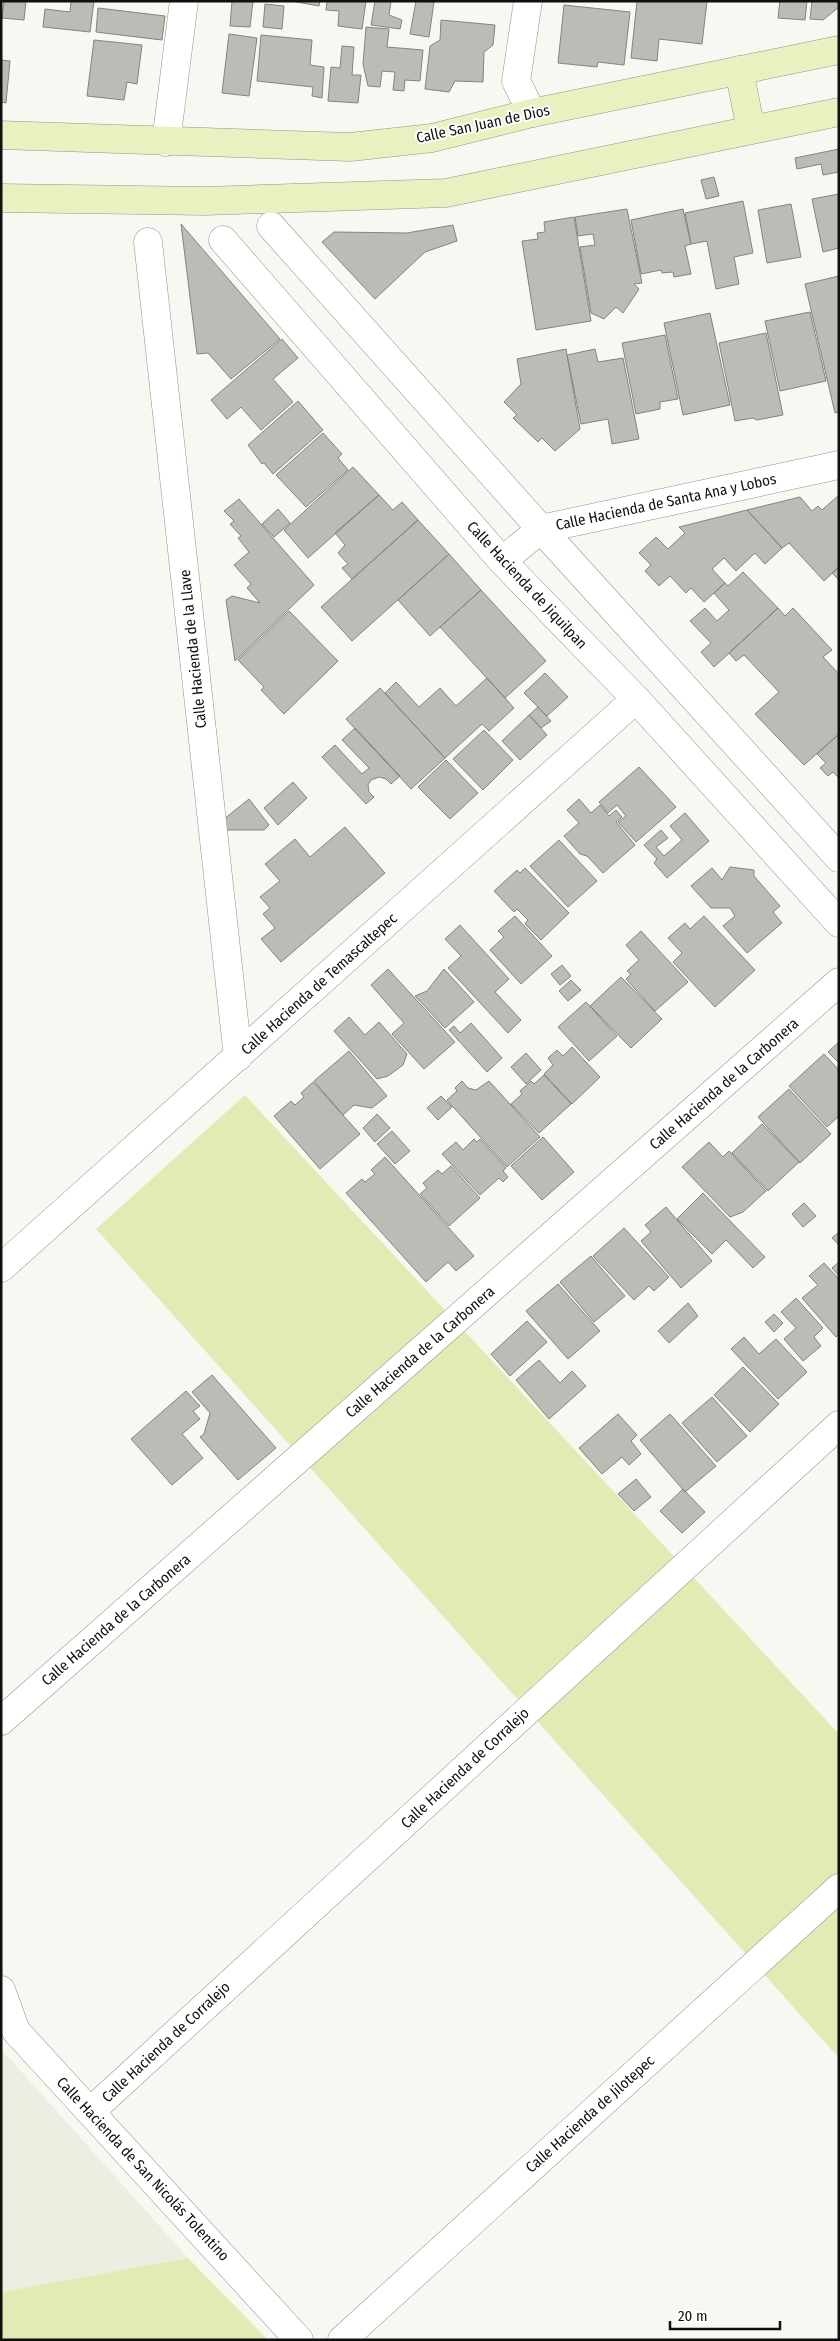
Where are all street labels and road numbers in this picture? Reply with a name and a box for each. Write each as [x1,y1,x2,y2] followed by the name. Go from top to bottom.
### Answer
[415,101,551,147] street label: Calle San Juan de Dios
[554,470,778,534] street label: Calle Hacienda de Santa Ana y Lobos
[463,517,591,653] street label: Calle Hacienda de Jiquilpan
[176,569,210,729] street label: Calle Hacienda de la Llave
[237,909,401,1059] street label: Calle Hacienda de Temascaltepec
[646,1014,802,1154] street label: Calle Hacienda de la Carbonera
[342,1282,498,1422] street label: Calle Hacienda de la Carbonera
[38,1550,194,1690] street label: Calle Hacienda de la Carbonera
[397,1704,533,1832] street label: Calle Hacienda de Corralejo
[98,1978,234,2106] street label: Calle Hacienda de Corralejo
[522,2051,658,2177] street label: Calle Hacienda de Jilotepec
[53,2073,233,2265] street label: Calle Hacienda de San Nicolás Tolentino

